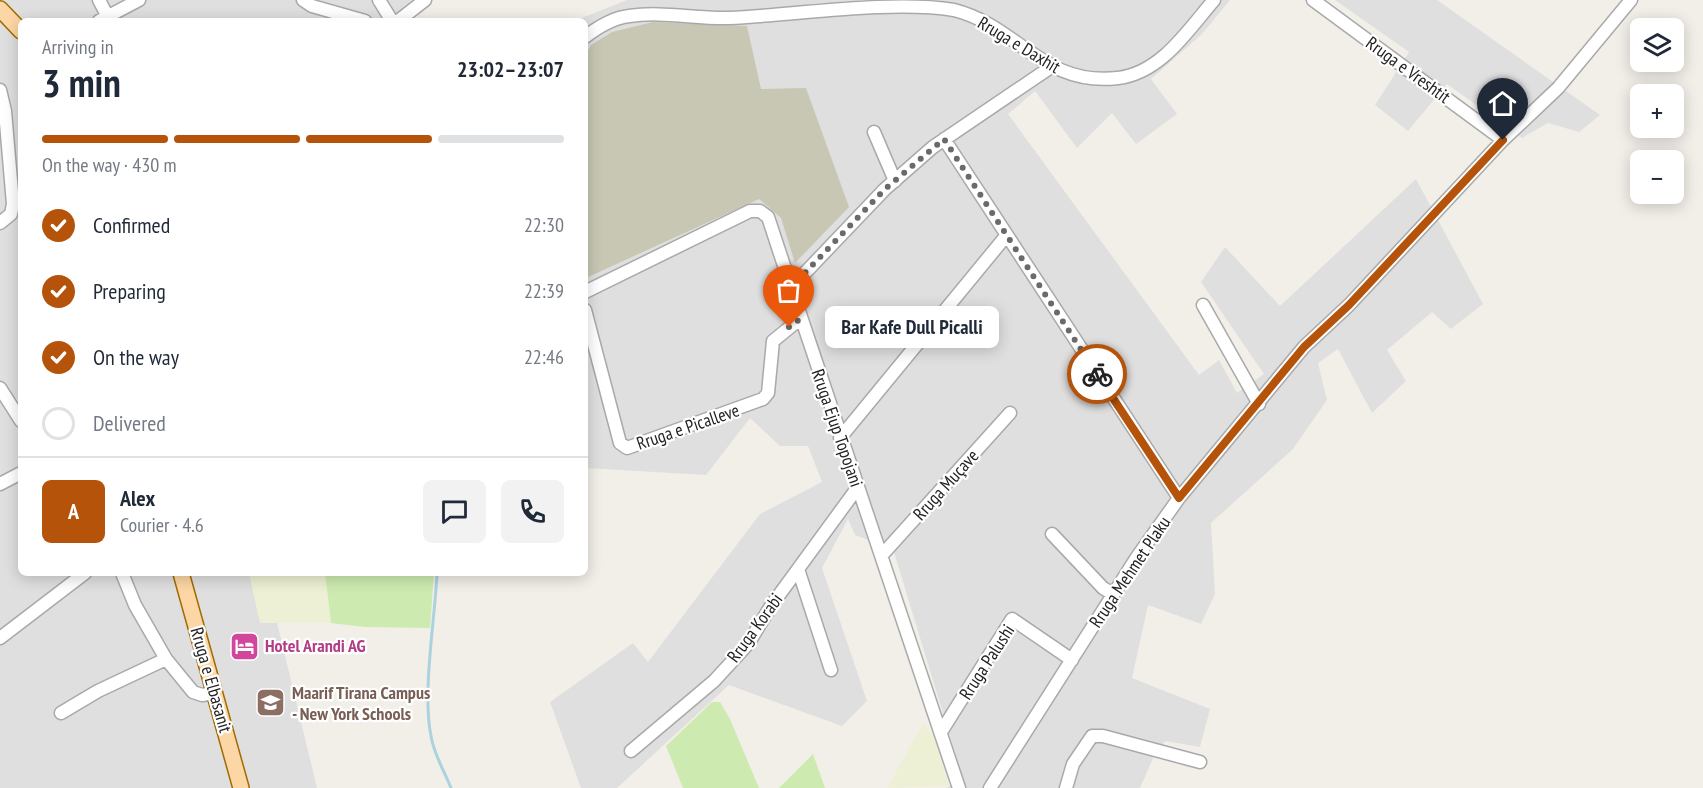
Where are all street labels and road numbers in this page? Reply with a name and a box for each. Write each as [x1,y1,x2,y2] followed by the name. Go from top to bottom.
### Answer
[974,11,1065,78] street label: Rruga e Daxhit
[1362,31,1455,108] street label: Rruga e Vreshtit
[807,366,868,490] street label: Rruga Ejup Topojani
[634,398,742,455] street label: Rruga e Picalleve
[908,444,983,525] street label: Rruga Muçave
[1084,512,1175,632] street label: Rruga Mehmet Plaku
[722,589,787,667] street label: Rruga Korabi
[954,620,1019,704] street label: Rruga Palushi
[185,625,237,735] street label: Rruga e Elbasanit

